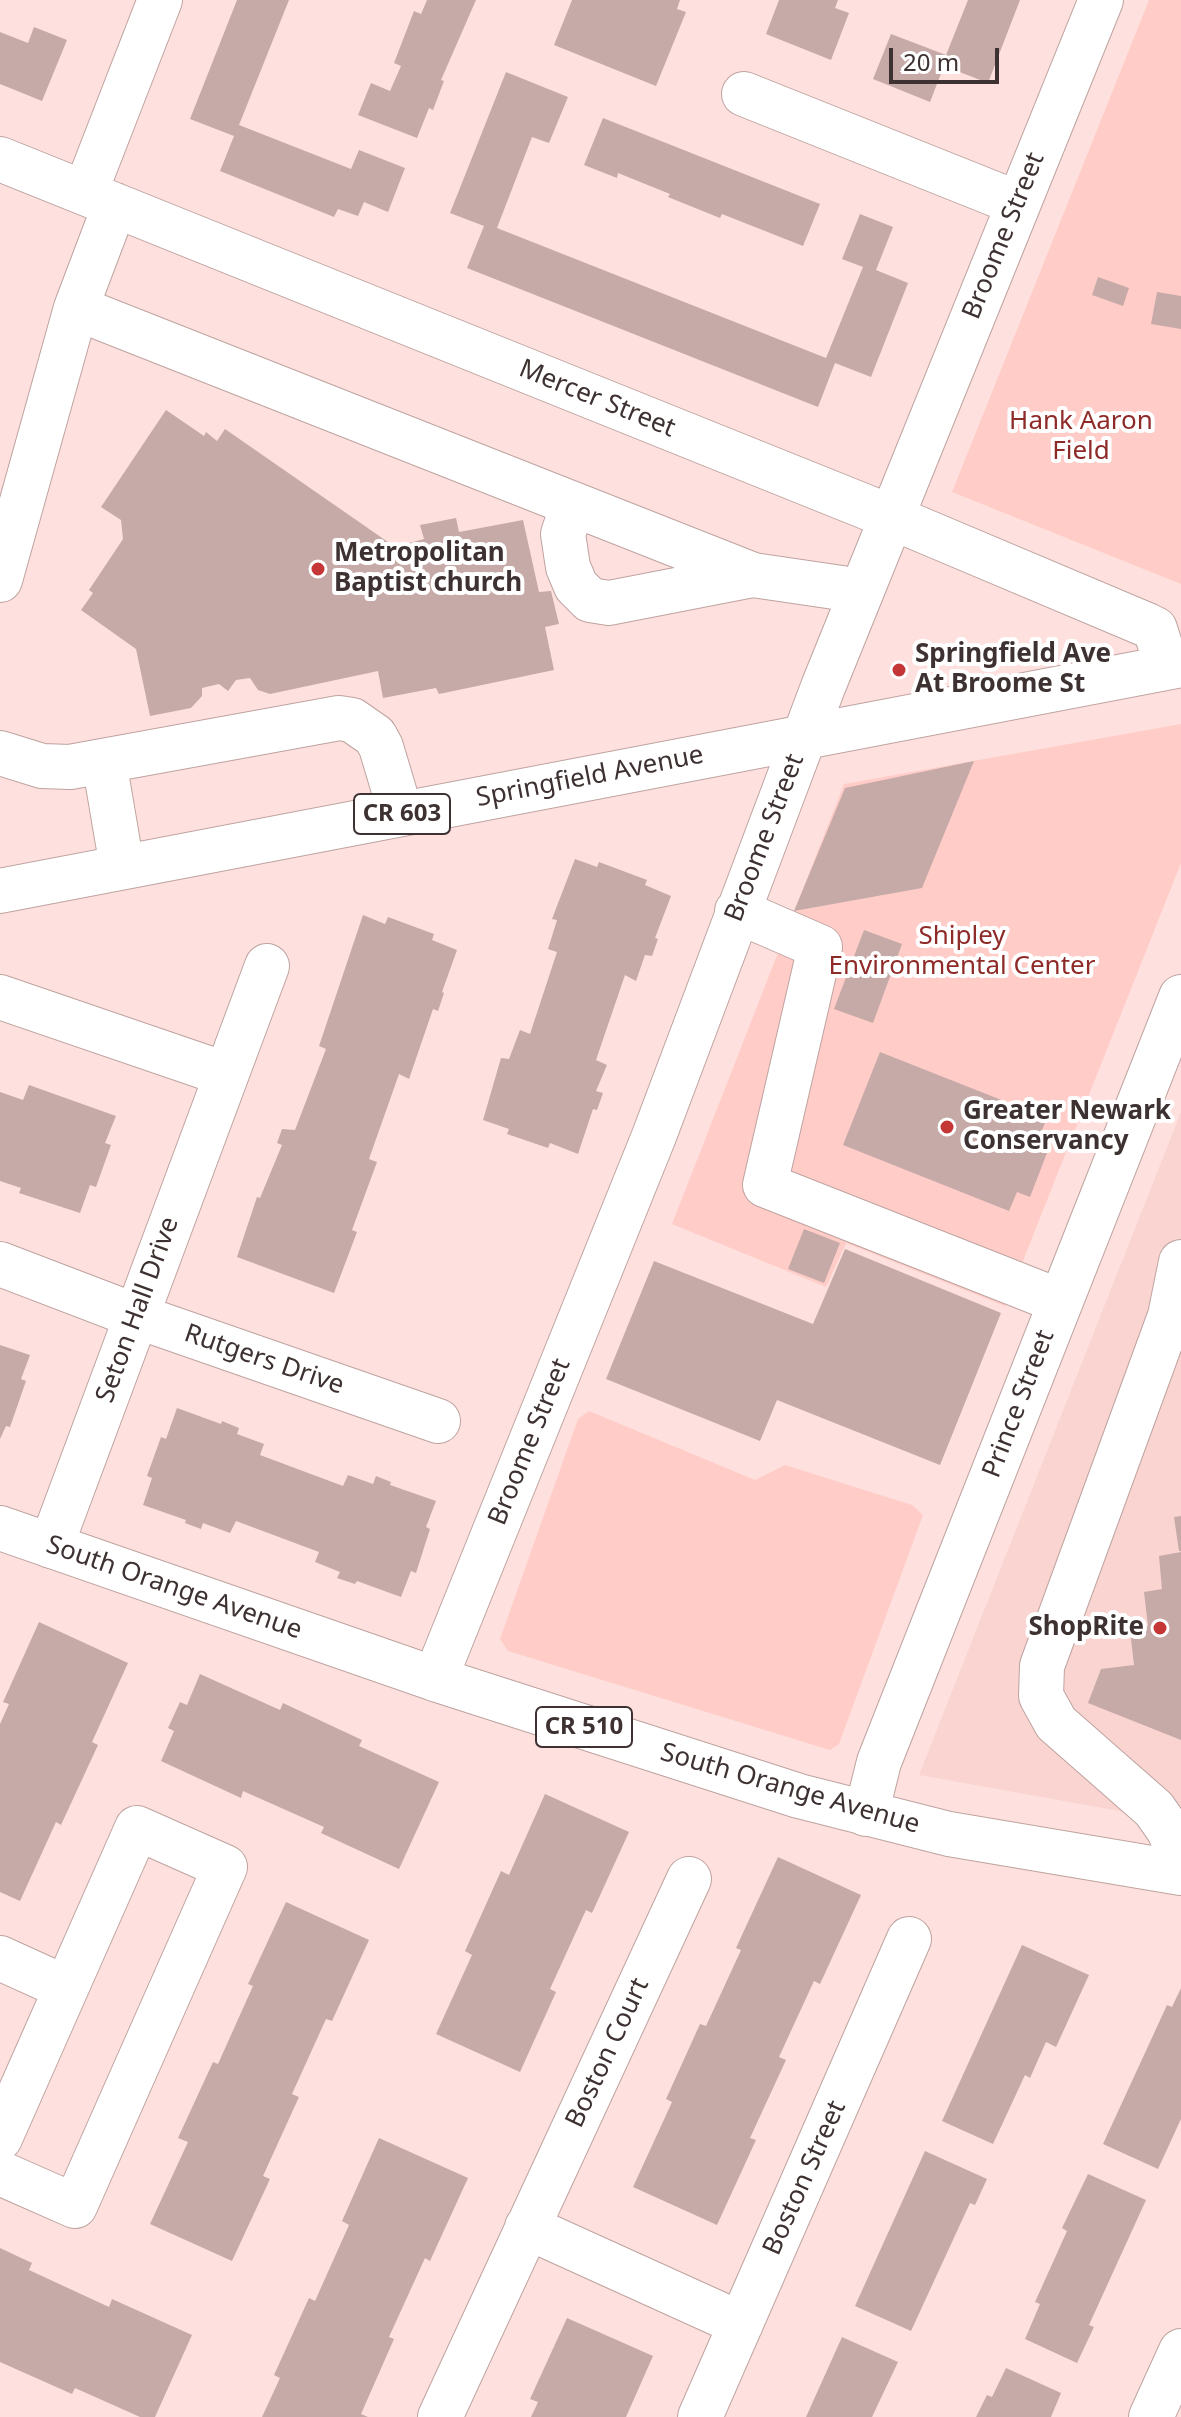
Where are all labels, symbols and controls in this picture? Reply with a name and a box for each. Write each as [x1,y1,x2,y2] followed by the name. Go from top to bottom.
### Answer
[893,32,1003,82] scale bar
[903,45,959,78] text: 20 m
[956,148,1052,324] street label: Broome Street
[514,354,680,444] street label: Mercer Street
[1009,406,1153,468] park label: Hank Aaron Field
[334,538,522,600] place label: Metropolitan Baptist church
[309,560,327,578] marker: Metropolitan Baptist church
[915,639,1111,700] place label: Springfield Ave At Broome St
[890,661,908,679] marker: Springfield Ave At Broome St
[474,740,706,814] street label: Springfield Avenue
[719,750,811,926] street label: Broome Street
[354,794,450,834] road number: CR 603
[829,921,1095,982] park label: Shipley Environmental Center
[963,1096,1171,1158] place label: Greater Newark Conservancy
[938,1118,956,1136] marker: Greater Newark Conservancy
[90,1213,186,1407] street label: Seton Hall Drive
[180,1318,348,1402] street label: Rutgers Drive
[977,1326,1061,1482] street label: Prince Street
[482,1354,578,1530] street label: Broome Street
[42,1530,306,1646] street label: South Orange Avenue
[1028,1612,1144,1644] place label: ShopRite
[1151,1619,1169,1637] marker: ShopRite
[536,1707,632,1747] road number: CR 510
[657,1737,923,1841] street label: South Orange Avenue
[560,1973,656,2133] street label: Boston Court
[757,2096,853,2260] street label: Boston Street

